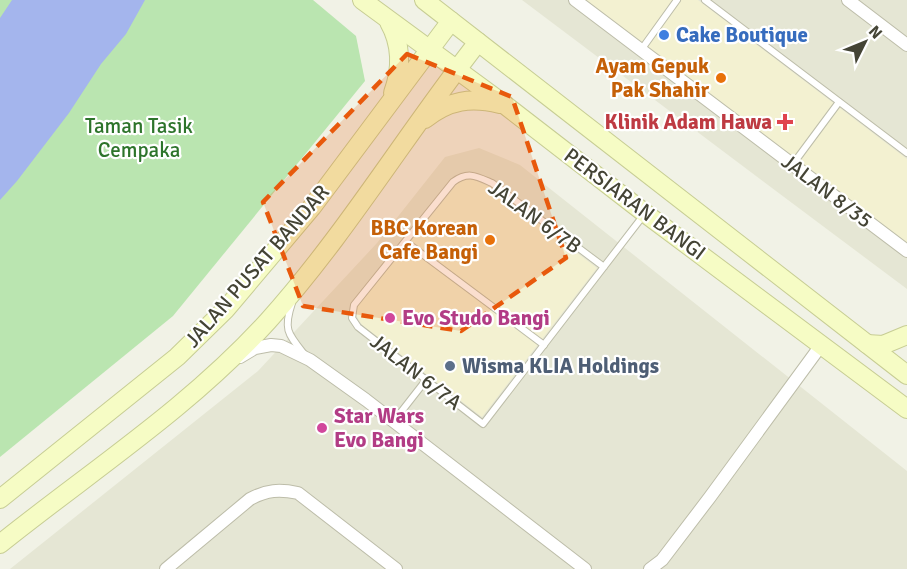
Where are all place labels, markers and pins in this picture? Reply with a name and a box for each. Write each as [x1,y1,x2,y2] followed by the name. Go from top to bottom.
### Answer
[676,22,808,48] place label: Cake Boutique
[657,28,671,42] marker: Cake Boutique
[595,53,710,103] place label: Ayam Gepuk Pak Shahir
[714,71,728,85] marker: Ayam Gepuk Pak Shahir
[605,109,772,135] place label: Klinik Adam Hawa
[776,113,794,131] marker: Klinik Adam Hawa
[370,215,478,265] place label: BBC Korean Cafe Bangi
[483,233,497,247] marker: BBC Korean Cafe Bangi
[402,305,550,331] place label: Evo Studo Bangi
[383,311,397,325] marker: Evo Studo Bangi
[462,353,659,379] place label: Wisma KLIA Holdings
[443,359,457,373] marker: Wisma KLIA Holdings
[334,403,424,453] place label: Star Wars Evo Bangi
[315,421,329,435] marker: Star Wars Evo Bangi

